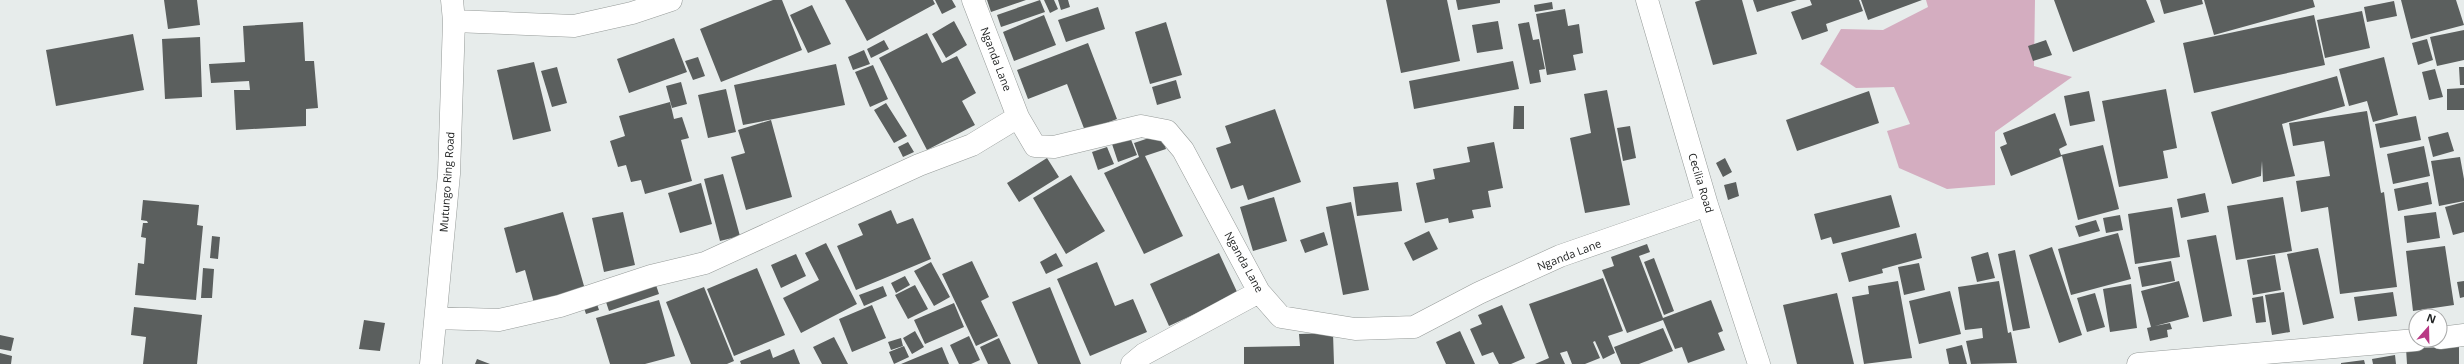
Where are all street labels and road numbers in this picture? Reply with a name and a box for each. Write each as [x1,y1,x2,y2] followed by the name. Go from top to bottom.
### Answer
[977,25,1016,93] street label: Nganda Lane
[436,131,458,233] street label: Mutungo Ring Road
[1685,151,1718,215] street label: Cecilia Road
[1221,229,1267,295] street label: Nganda Lane
[1535,235,1603,274] street label: Nganda Lane

